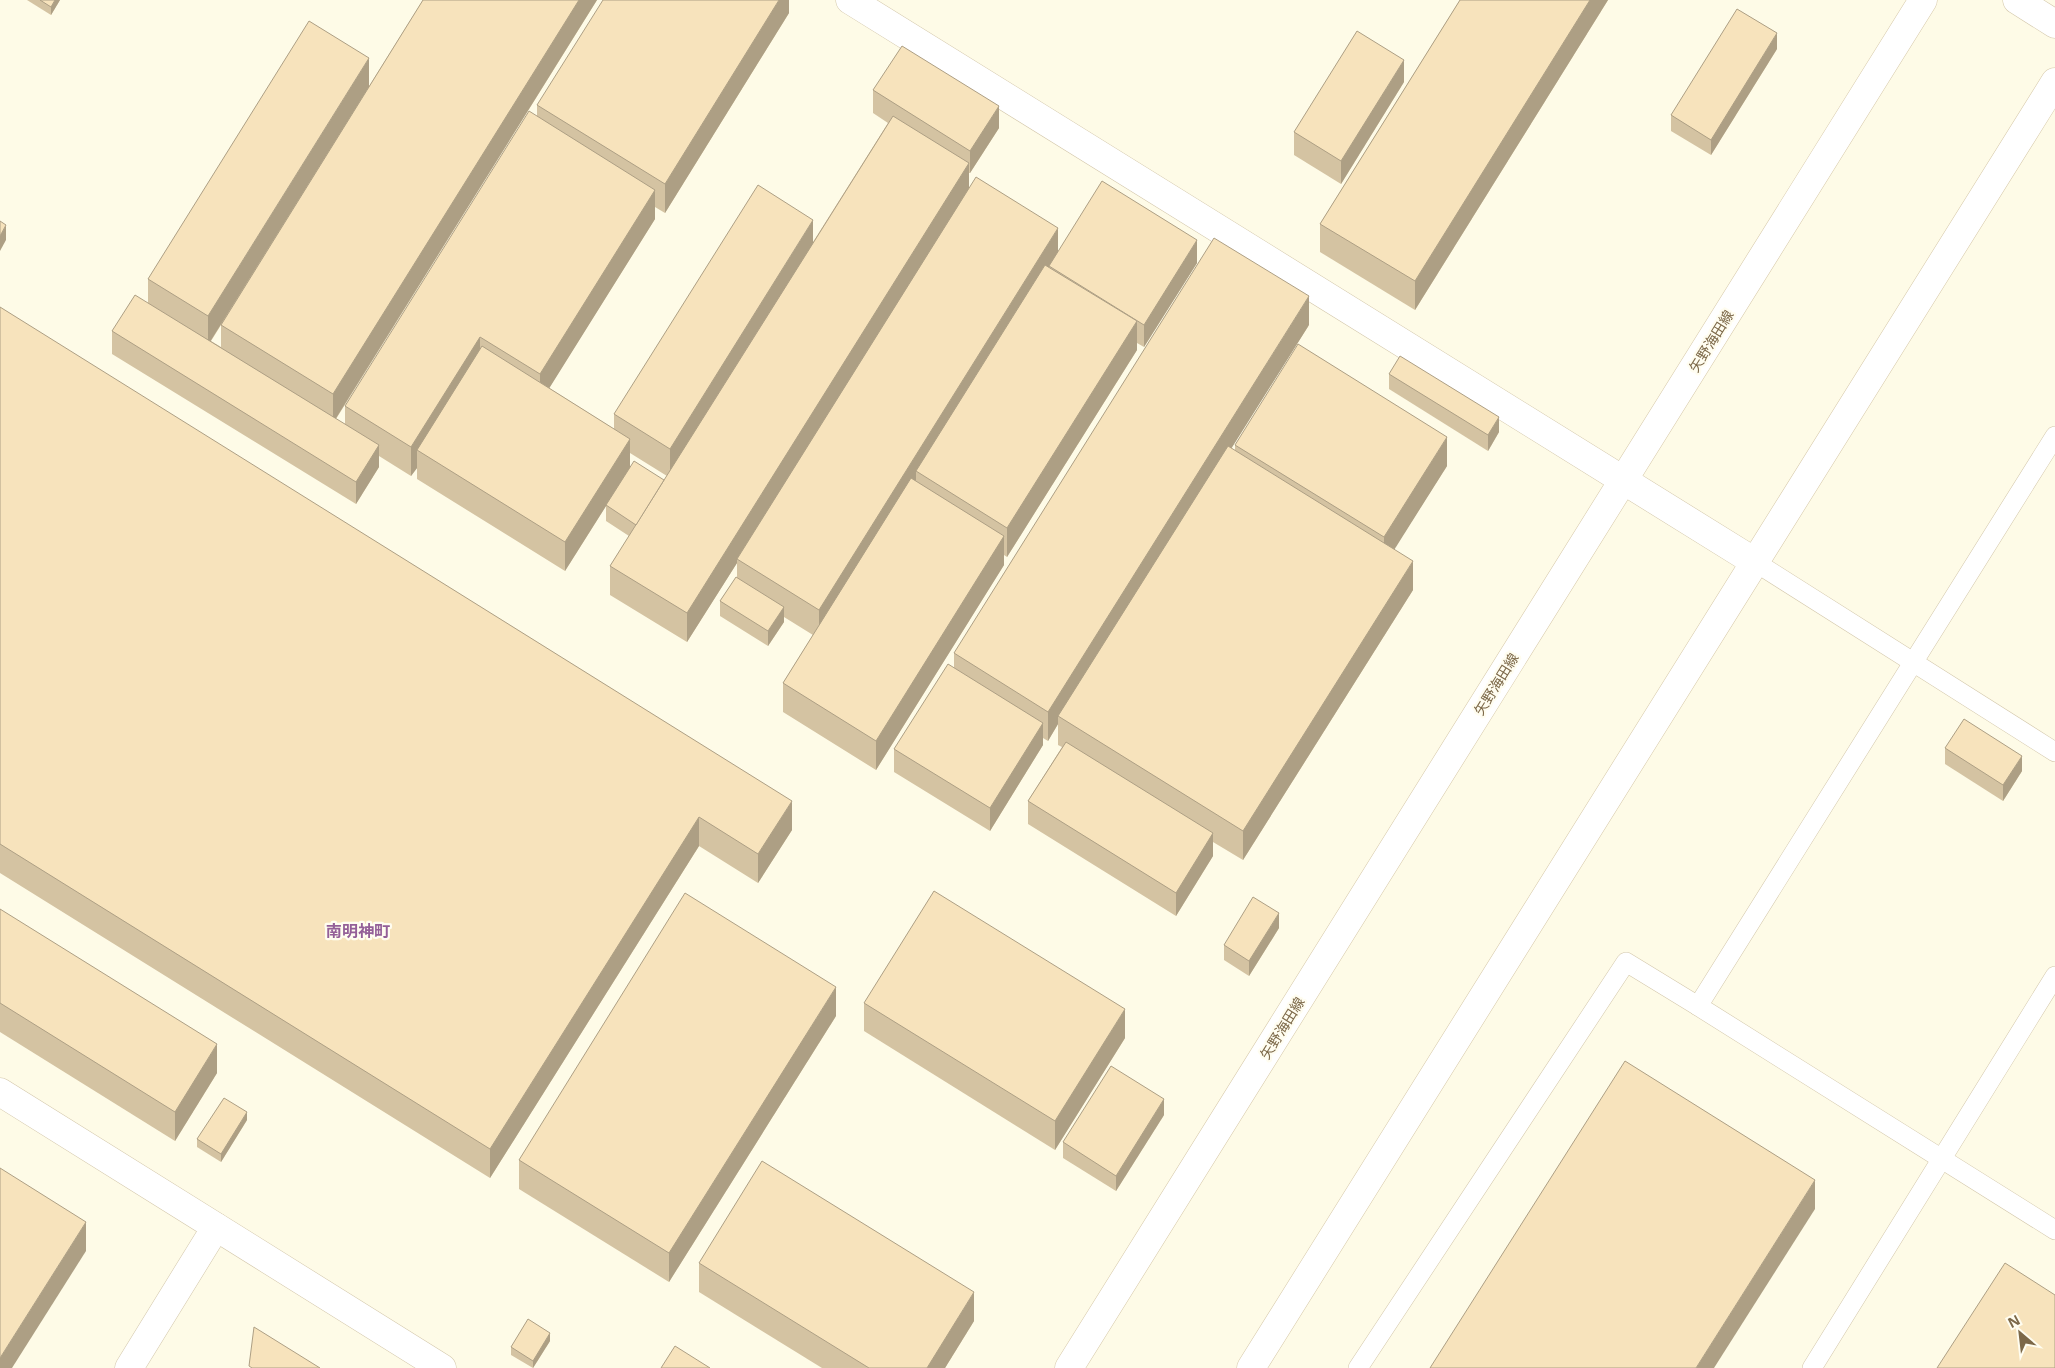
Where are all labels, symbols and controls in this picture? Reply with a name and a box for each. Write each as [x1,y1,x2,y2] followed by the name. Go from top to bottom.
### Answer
[1684,306,1738,376] street label: 矢野海田線
[1469,649,1523,719] street label: 矢野海田線
[326,920,390,942] district label: 南明神町
[1255,993,1309,1063] street label: 矢野海田線
[1995,1308,2045,1358] north arrow
[2004,1310,2023,1332] text: N

